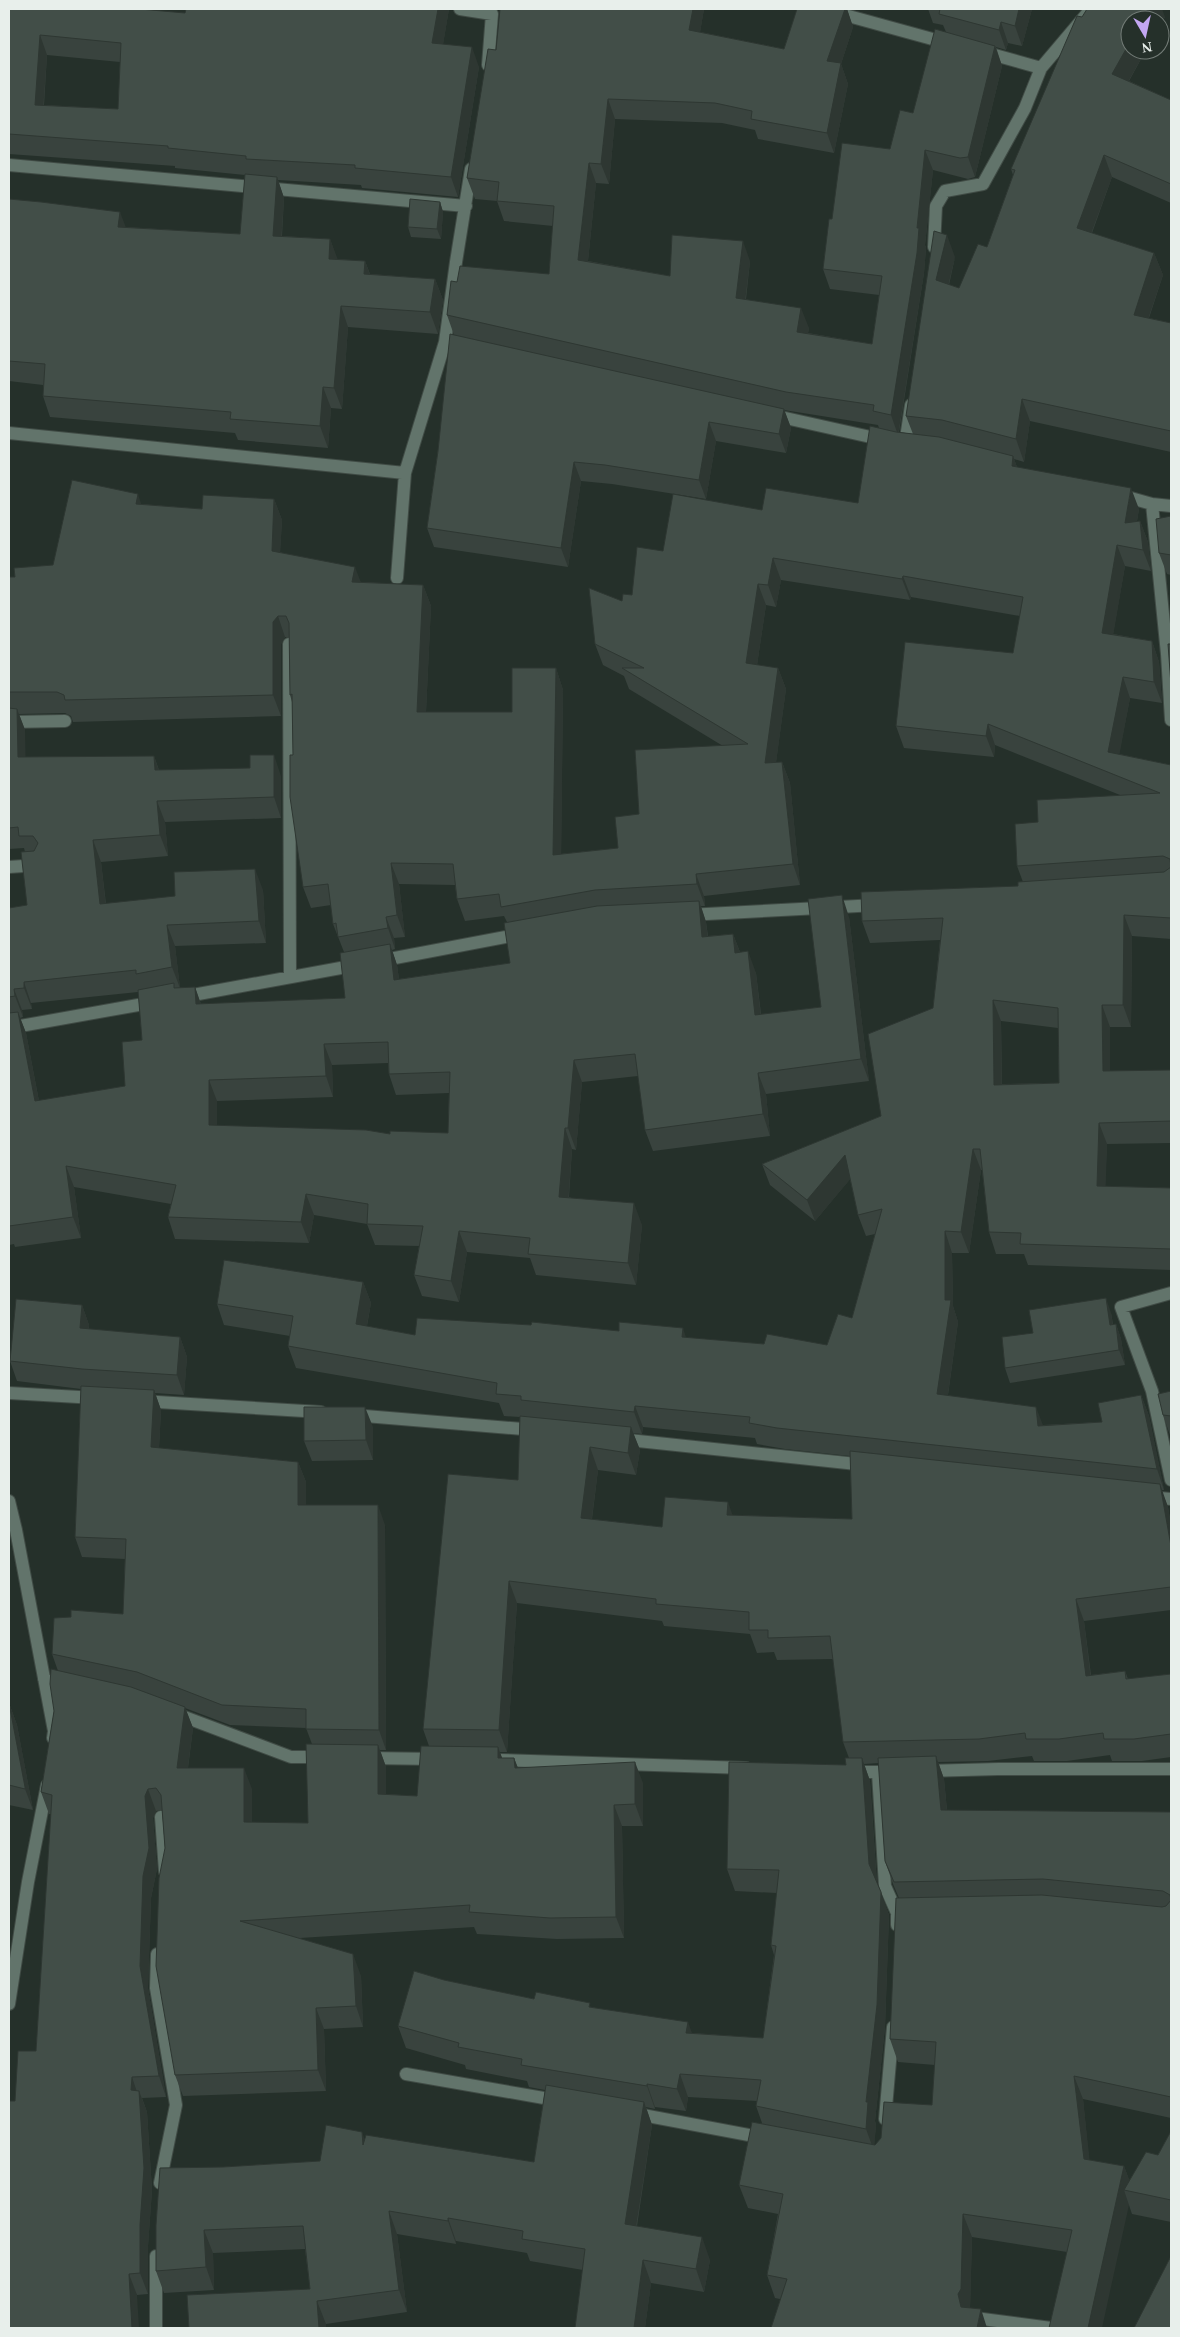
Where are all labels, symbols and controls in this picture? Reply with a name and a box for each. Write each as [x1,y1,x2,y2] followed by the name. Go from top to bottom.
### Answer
[1120,10,1170,60] north arrow
[1141,39,1153,56] text: N

